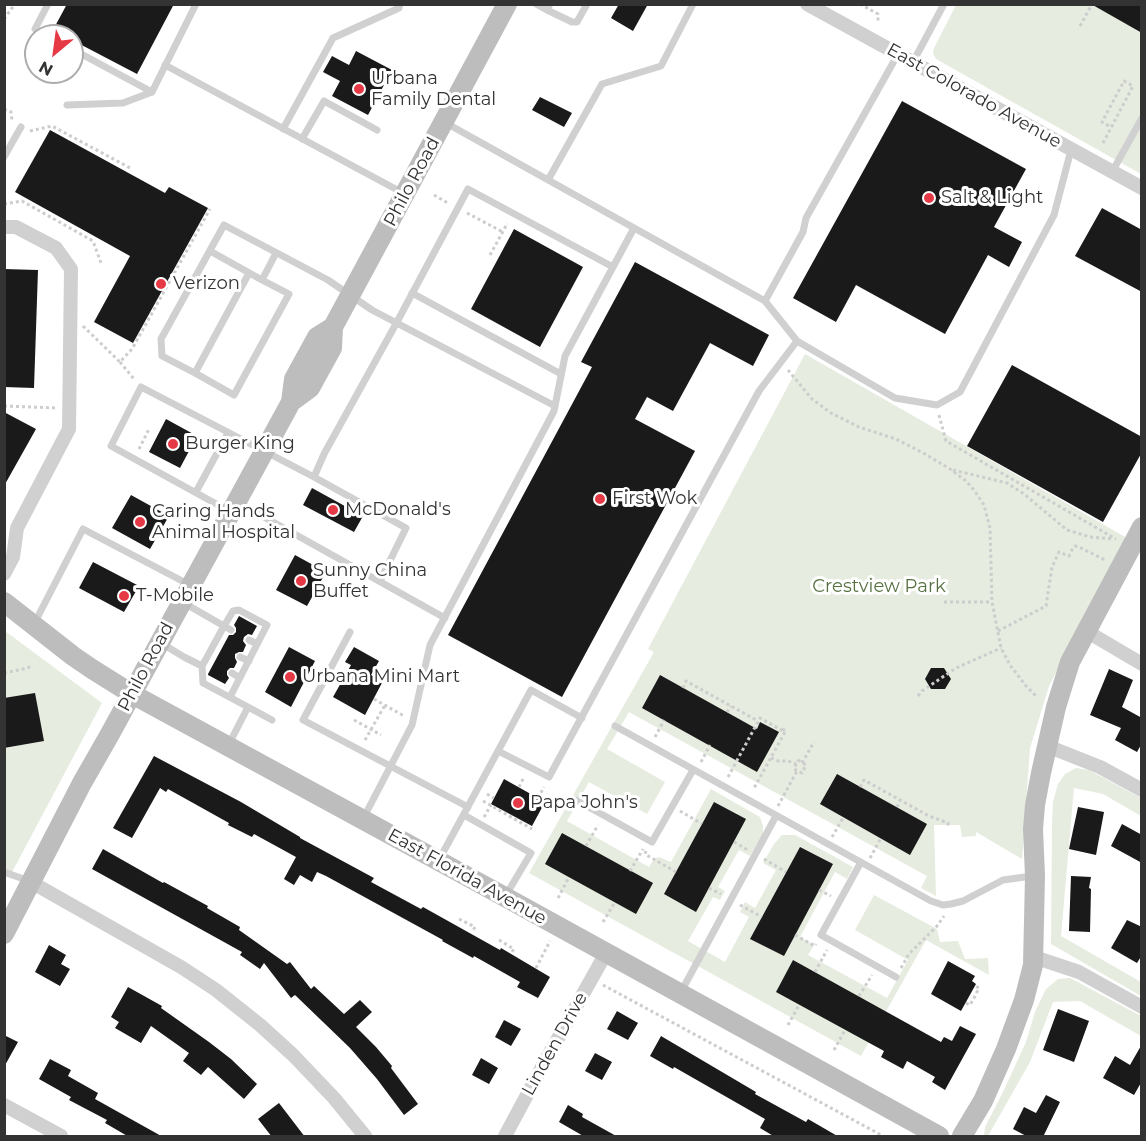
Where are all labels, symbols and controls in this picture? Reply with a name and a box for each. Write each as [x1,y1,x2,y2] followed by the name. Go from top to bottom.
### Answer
[24,24,84,84] north arrow
[883,39,1065,153] street label: East Colorado Avenue
[36,57,56,80] text: N
[371,68,496,110] place label: Urbana Family Dental
[352,82,366,96] marker: Urbana Family Dental
[379,134,445,230] street label: Philo Road
[941,187,1043,209] place label: Salt & Light
[922,191,936,205] marker: Salt & Light
[173,273,240,295] place label: Verizon
[154,277,168,291] marker: Verizon
[185,433,295,455] place label: Burger King
[166,437,180,451] marker: Burger King
[612,488,697,510] place label: First Wok
[593,492,607,506] marker: First Wok
[345,499,451,521] place label: McDonald's
[152,501,295,544] place label: Caring Hands Animal Hospital
[326,503,340,517] marker: McDonald's
[133,515,147,529] marker: Caring Hands Animal Hospital
[313,560,427,602] place label: Sunny China Buffet
[294,574,308,588] marker: Sunny China Buffet
[812,576,946,598] park label: Crestview Park
[136,585,214,607] place label: T-Mobile
[117,589,131,603] marker: T-Mobile
[113,619,179,715] street label: Philo Road
[302,666,460,688] place label: Urbana Mini Mart
[283,670,297,684] marker: Urbana Mini Mart
[530,792,638,814] place label: Papa John's
[511,796,525,810] marker: Papa John's
[384,824,550,930] street label: East Florida Avenue
[518,989,592,1099] street label: Linden Drive

